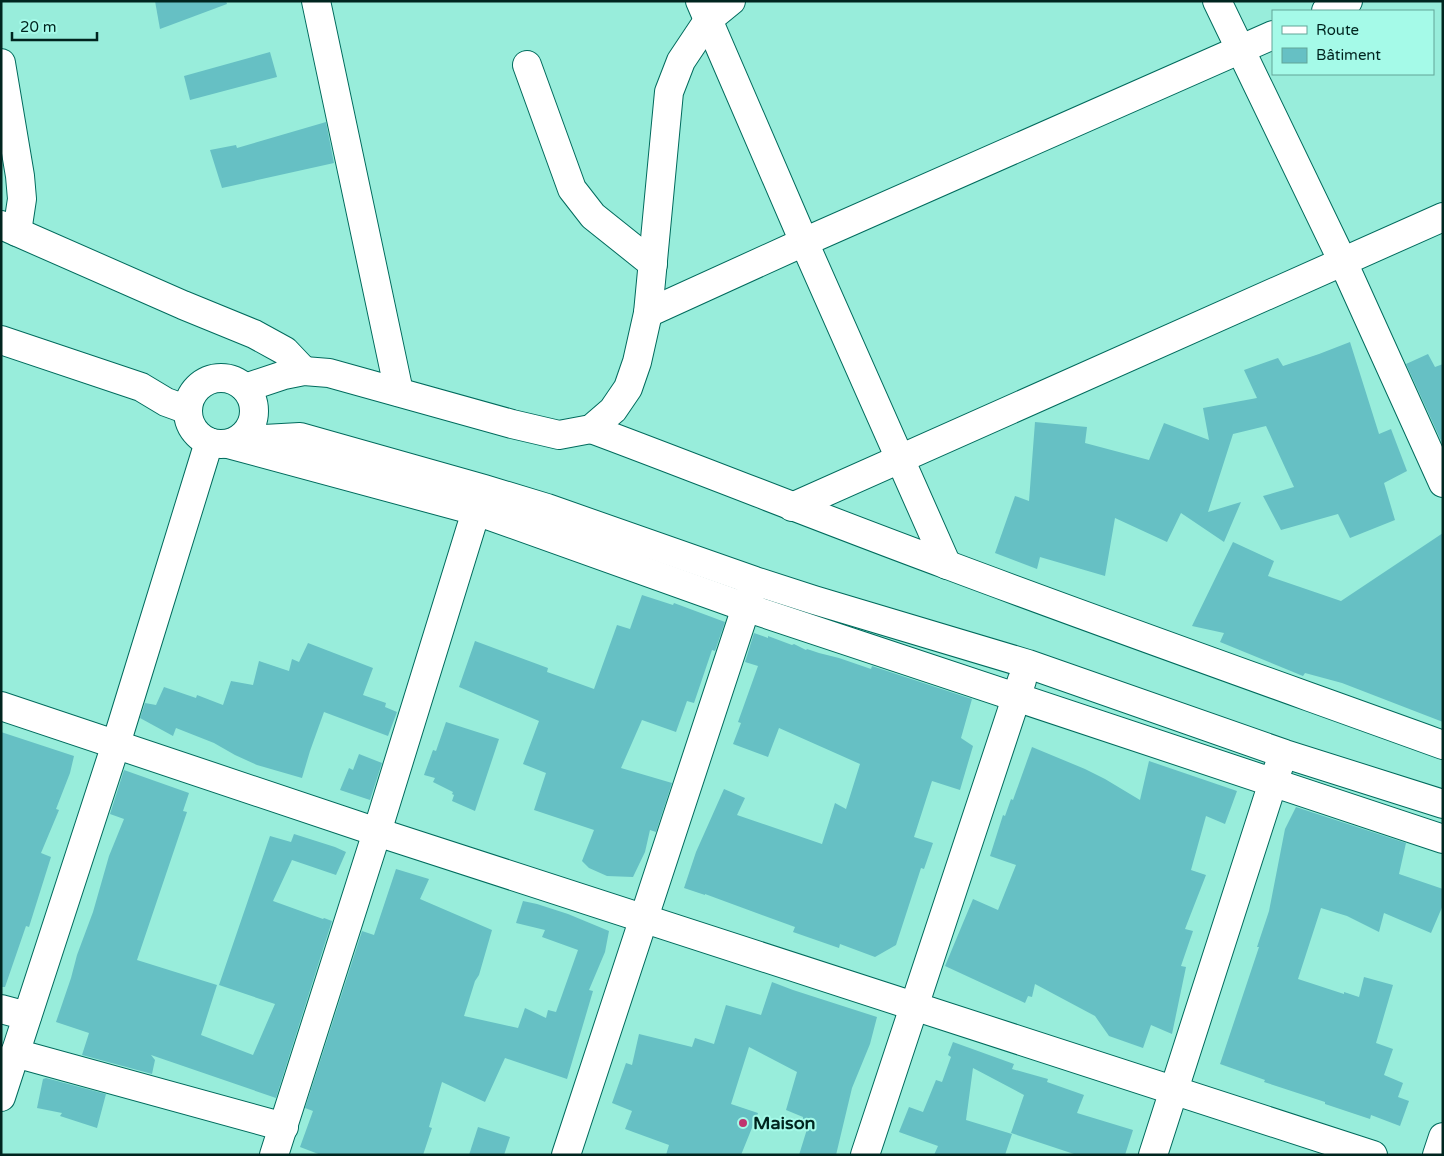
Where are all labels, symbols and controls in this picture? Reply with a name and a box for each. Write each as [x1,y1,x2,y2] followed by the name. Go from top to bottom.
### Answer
[12,10,98,42] scale bar
[1272,10,1434,75] legend
[20,18,57,36] text: 20 m
[1316,21,1359,39] text: Route
[1316,46,1381,64] text: Bâtiment
[753,1112,816,1134] place label: Maison
[737,1117,749,1129] marker: Maison

